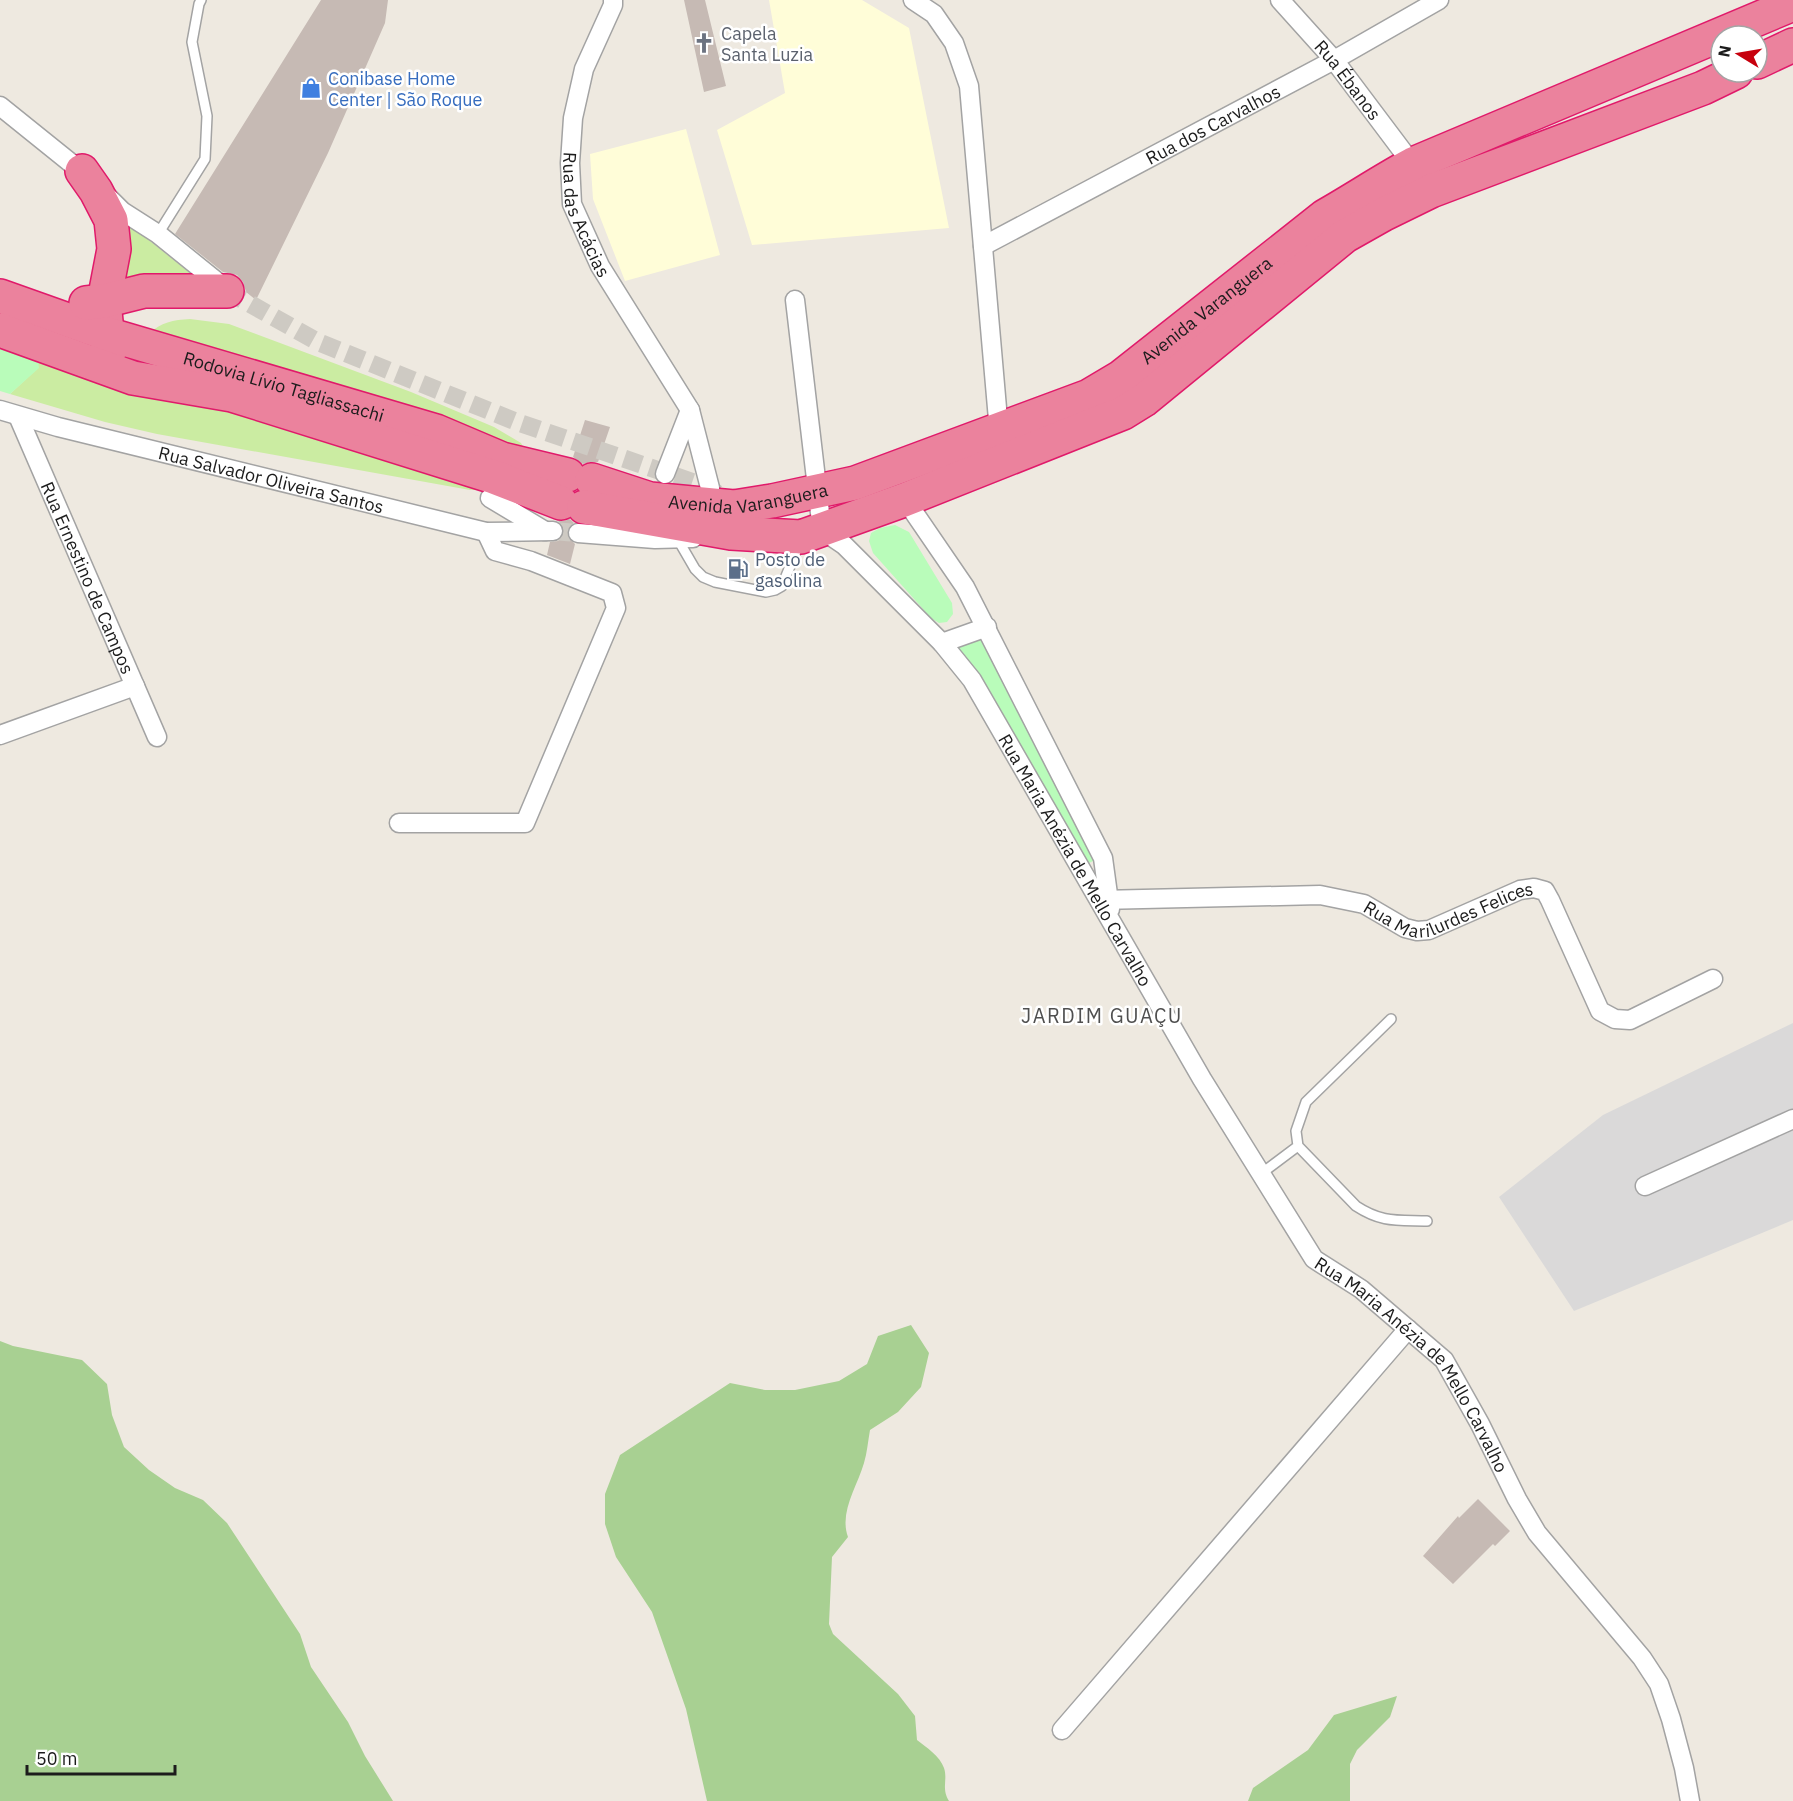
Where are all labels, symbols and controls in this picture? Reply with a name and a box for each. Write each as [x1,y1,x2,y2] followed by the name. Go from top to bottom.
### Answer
[721,22,813,66] place label: Capela Santa Luzia
[1709,24,1769,84] north arrow
[692,31,716,55] church icon: Capela Santa Luzia
[1310,35,1386,124] street label: Rua Ébanos
[1713,44,1735,59] text: N
[328,67,483,111] place label: Conibase Home Center | São Roque
[299,76,323,100] shop icon: Conibase Home Center | São Roque
[1141,79,1284,169] street label: Rua dos Carvalhos
[558,151,615,281] street label: Rua das Acácias
[1136,251,1277,369] street label: Avenida Varanguera
[181,346,387,427] street label: Rodovia Lívio Tagliassachi
[156,441,386,518] street label: Rua Salvador Oliveira Santos
[36,478,140,677] street label: Rua Ernestino de Campos
[667,478,830,519] street label: Avenida Varanguera
[755,548,825,592] place label: Posto de gasolina
[726,557,750,581] fuel station icon: Posto de gasolina
[994,730,1157,990] street label: Rua Maria Anézia de Mello Carvalho
[1360,877,1534,943] street label: Rua Marilurdes Felices
[1021,1002,1183,1029] district label: JARDIM GUAÇU
[1311,1251,1513,1476] street label: Rua Maria Anézia de Mello Carvalho
[27,1738,176,1776] scale bar
[36,1747,78,1770] text: 50 m

